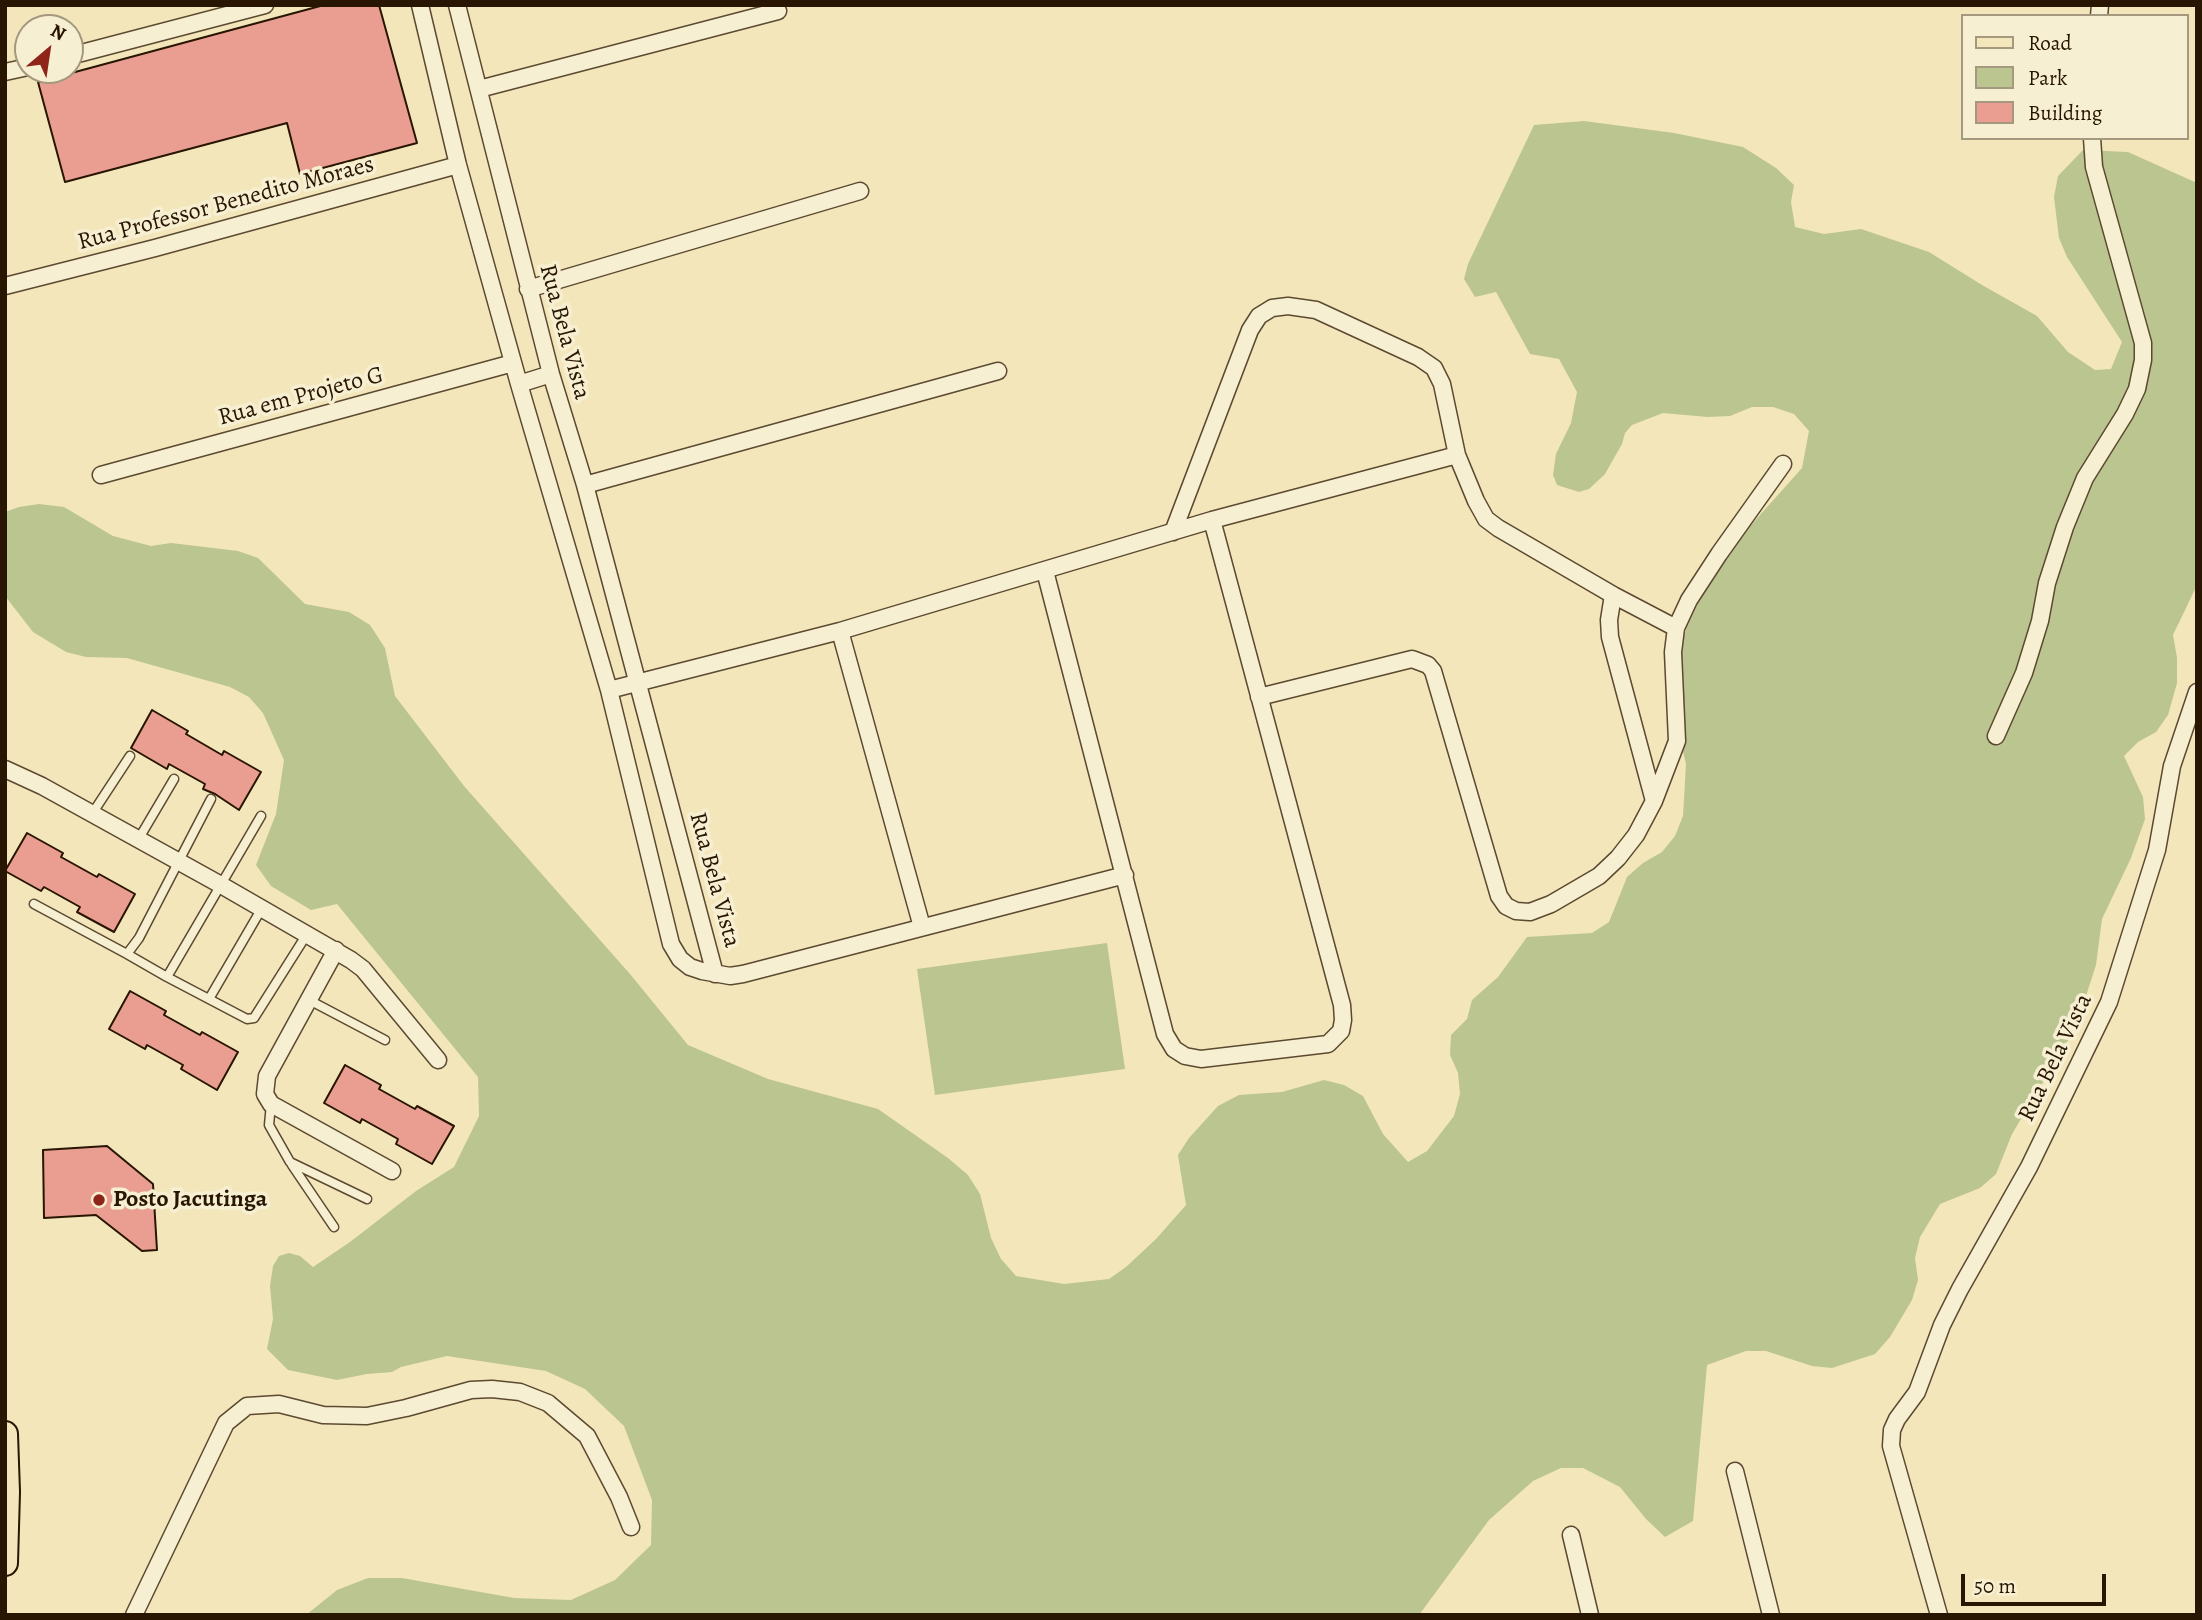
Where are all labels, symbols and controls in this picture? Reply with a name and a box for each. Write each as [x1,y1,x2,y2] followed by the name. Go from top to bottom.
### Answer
[14,14,84,84] north arrow
[1960,14,2188,140] legend
[46,18,71,47] text: N
[2028,29,2072,57] text: Road
[2028,64,2067,92] text: Park
[2028,99,2102,127] text: Building
[75,151,377,257] street label: Rua Professor Benedito Moraes
[532,261,596,403] street label: Rua Bela Vista
[215,361,387,433] street label: Rua em Projeto G
[682,809,746,951] street label: Rua Bela Vista
[2013,989,2099,1127] street label: Rua Bela Vista
[113,1186,267,1214] place label: Posto Jacutinga
[91,1192,107,1208] marker: Posto Jacutinga
[1964,1560,2109,1604] scale bar
[1974,1572,2016,1600] text: 50 m

